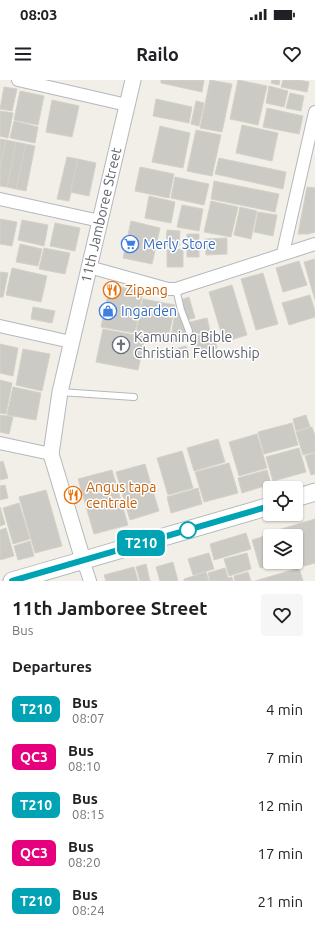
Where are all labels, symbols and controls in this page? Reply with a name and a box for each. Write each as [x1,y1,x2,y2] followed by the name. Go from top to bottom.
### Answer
[20,6,58,23] text: 08:03
[12,43,34,65] icon: menu
[281,43,303,65] icon: heart
[136,44,179,64] text: Railo
[78,145,124,284] street label: 11th Jamboree Street
[120,234,140,254] supermarket icon: Merly Store
[143,236,216,252] place label: Merly Store
[102,280,122,300] restaurant icon: Zipang
[125,282,168,298] place label: Zipang
[98,301,118,321] shop icon: Ingarden
[121,303,177,319] place label: Ingarden
[134,329,260,361] place label: Kamuning Bible Christian Fellowship
[111,335,131,355] church icon: Kamuning Bible Christian Fellowship
[86,479,156,511] place label: Angus tapa centrale
[263,481,303,569] map controls
[263,481,303,521] button: locate
[63,485,83,505] restaurant icon: Angus tapa centrale
[179,521,197,539] unlabelled marker
[263,529,303,569] button: layers
[113,530,169,556] line badge: T210
[125,535,157,551] text: T210
[261,594,303,636] button: heart
[12,597,207,619] text: 11th Jamboree Street
[12,623,33,637] text: Bus
[12,658,92,675] text: Departures
[72,694,98,711] text: Bus
[20,701,52,717] text: T210
[266,701,303,718] text: 4 min
[72,711,105,725] text: 08:07
[68,742,94,759] text: Bus
[20,749,48,765] text: QC3
[266,749,303,766] text: 7 min
[68,759,101,773] text: 08:10
[72,790,98,807] text: Bus
[20,797,52,813] text: T210
[257,797,303,814] text: 12 min
[72,807,105,821] text: 08:15
[68,838,94,855] text: Bus
[20,845,48,861] text: QC3
[257,845,303,862] text: 17 min
[68,855,101,869] text: 08:20
[72,886,98,903] text: Bus
[20,893,52,909] text: T210
[257,893,303,910] text: 21 min
[72,903,105,917] text: 08:24

